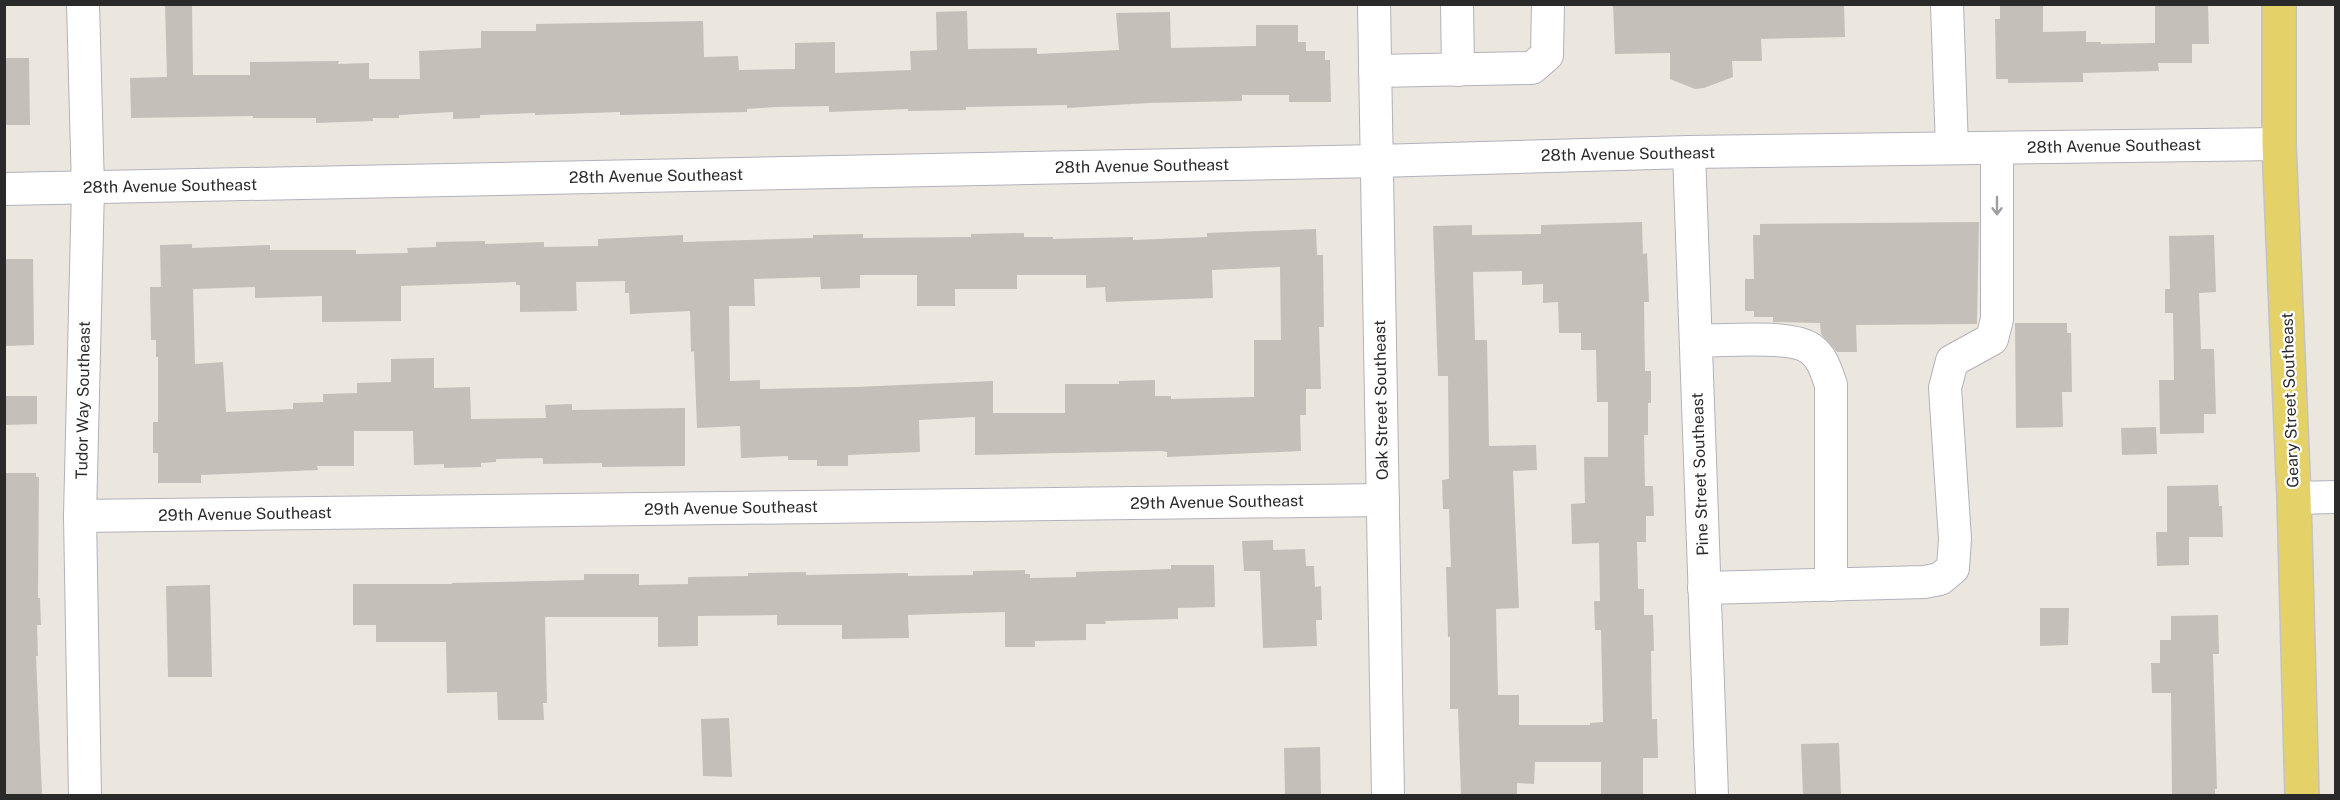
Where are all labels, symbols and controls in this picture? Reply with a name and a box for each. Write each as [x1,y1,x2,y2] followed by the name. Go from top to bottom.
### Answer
[2027,135,2201,157] street label: 28th Avenue Southeast
[1541,143,1715,165] street label: 28th Avenue Southeast
[1055,155,1229,177] street label: 28th Avenue Southeast
[569,165,743,187] street label: 28th Avenue Southeast
[83,175,257,197] street label: 28th Avenue Southeast
[1991,196,2003,216] one-way arrow
[2277,312,2303,488] street label: Geary Street Southeast
[1370,320,1392,480] street label: Oak Street Southeast
[72,321,94,479] street label: Tudor Way Southeast
[1688,392,1712,556] street label: Pine Street Southeast
[1130,491,1304,513] street label: 29th Avenue Southeast
[644,497,818,519] street label: 29th Avenue Southeast
[158,503,332,525] street label: 29th Avenue Southeast

